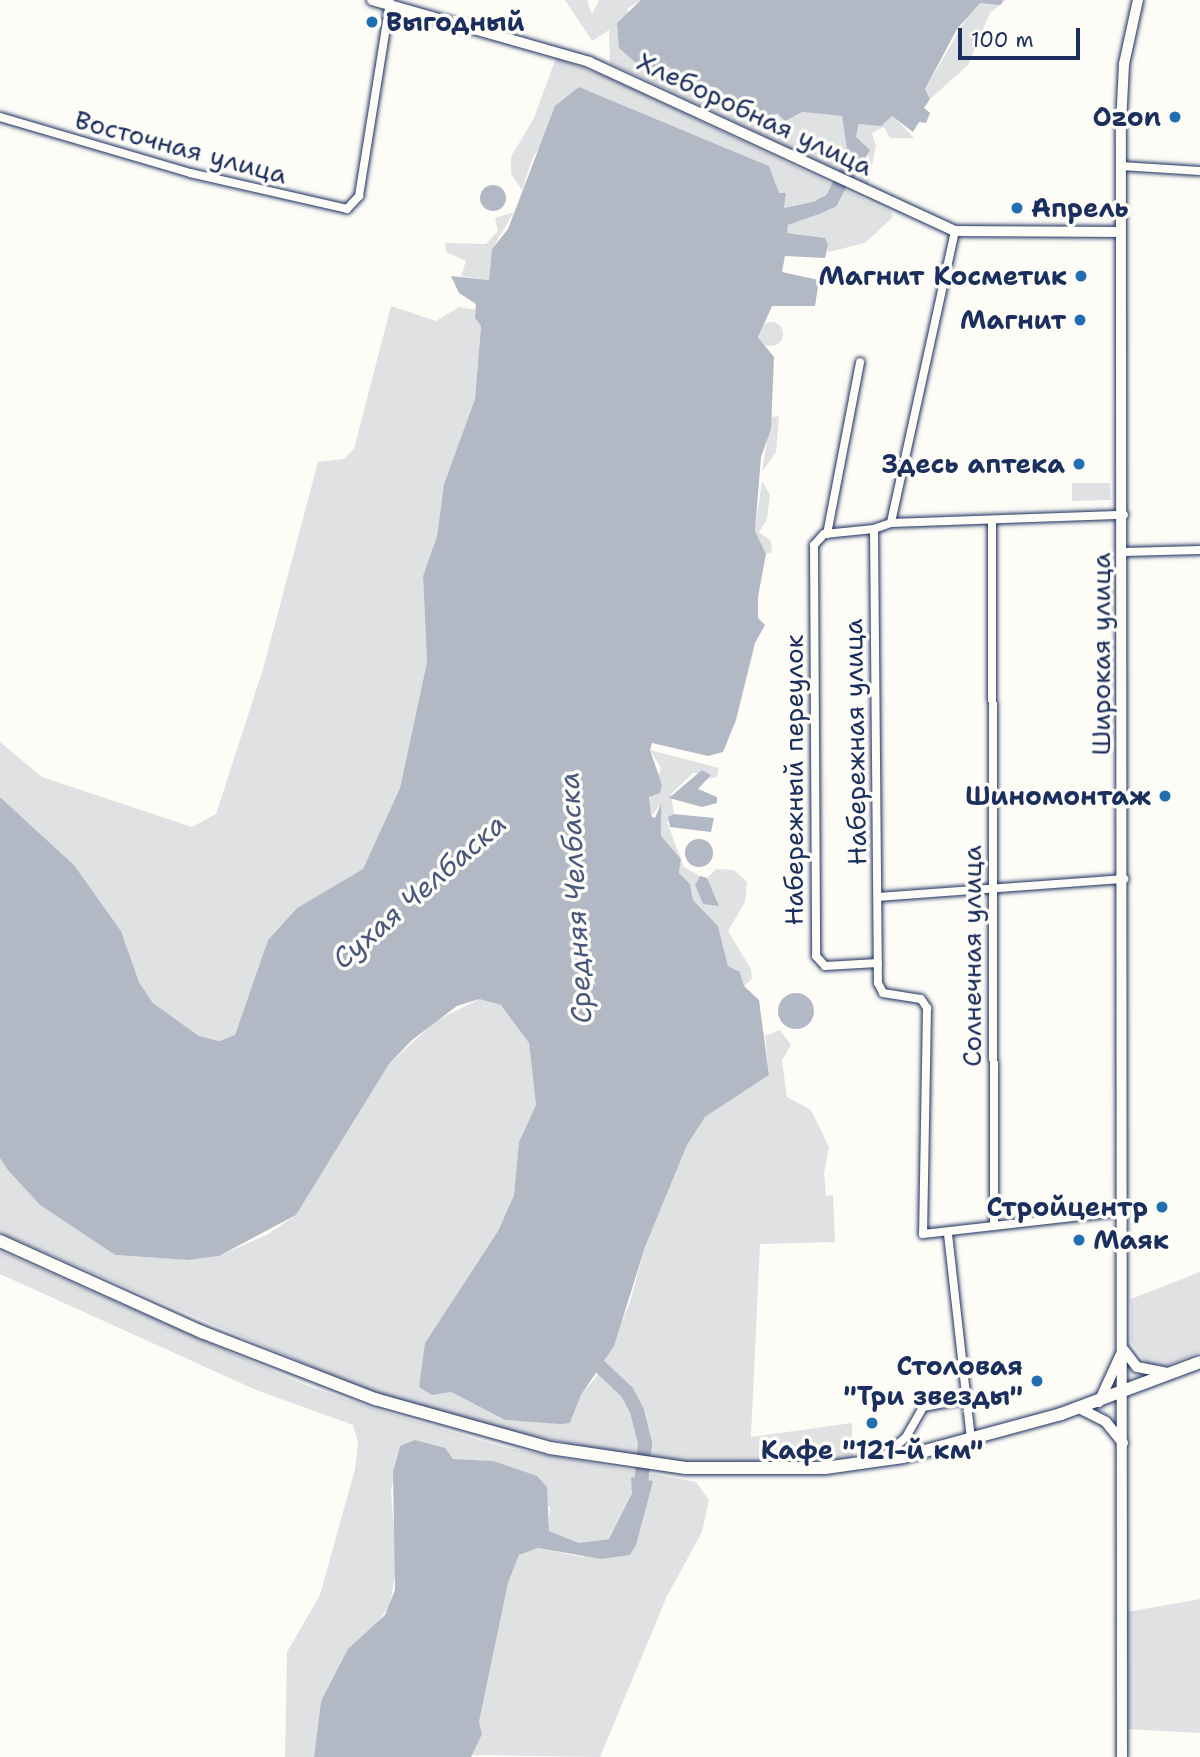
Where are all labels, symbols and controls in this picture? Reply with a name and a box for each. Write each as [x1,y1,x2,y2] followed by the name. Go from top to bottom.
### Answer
[386,6,525,38] place label: Выгодный
[364,14,380,30] marker: Выгодный
[962,14,1084,58] scale bar
[971,26,1034,54] text: 100 m
[632,46,878,182] street label: Хлеборобная улица
[1092,101,1161,133] place label: Ozon
[72,104,290,190] street label: Восточная улица
[1167,109,1183,125] marker: Ozon
[1031,192,1129,224] place label: Апрель
[1009,200,1025,216] marker: Апрель
[818,260,1067,292] place label: Магнит Косметик
[1073,268,1089,284] marker: Магнит Косметик
[960,304,1066,336] place label: Магнит
[1072,312,1088,328] marker: Магнит
[882,448,1065,480] place label: Здесь аптека
[1071,456,1087,472] marker: Здесь аптека
[1085,553,1117,755] street label: Широкая улица
[837,618,873,866] street label: Набережная улица
[778,635,810,925] street label: Набережный переулок
[552,771,598,1025] water label: Средняя Челбаска
[965,780,1151,812] place label: Шиномонтаж
[1157,788,1173,804] marker: Шиномонтаж
[325,806,513,976] water label: Сухая Челбаска
[956,845,988,1067] street label: Солнечная улица
[987,1191,1148,1223] place label: Стройцентр
[1154,1199,1170,1215] marker: Стройцентр
[1093,1224,1169,1256] place label: Маяк
[1071,1232,1087,1248] marker: Маяк
[843,1350,1023,1412] place label: Столовая "Три звезды"
[1029,1373,1045,1389] marker: Столовая "Три звезды"
[864,1415,880,1431] marker: Кафе "121-й км"
[761,1434,983,1466] place label: Кафе "121-й км"

